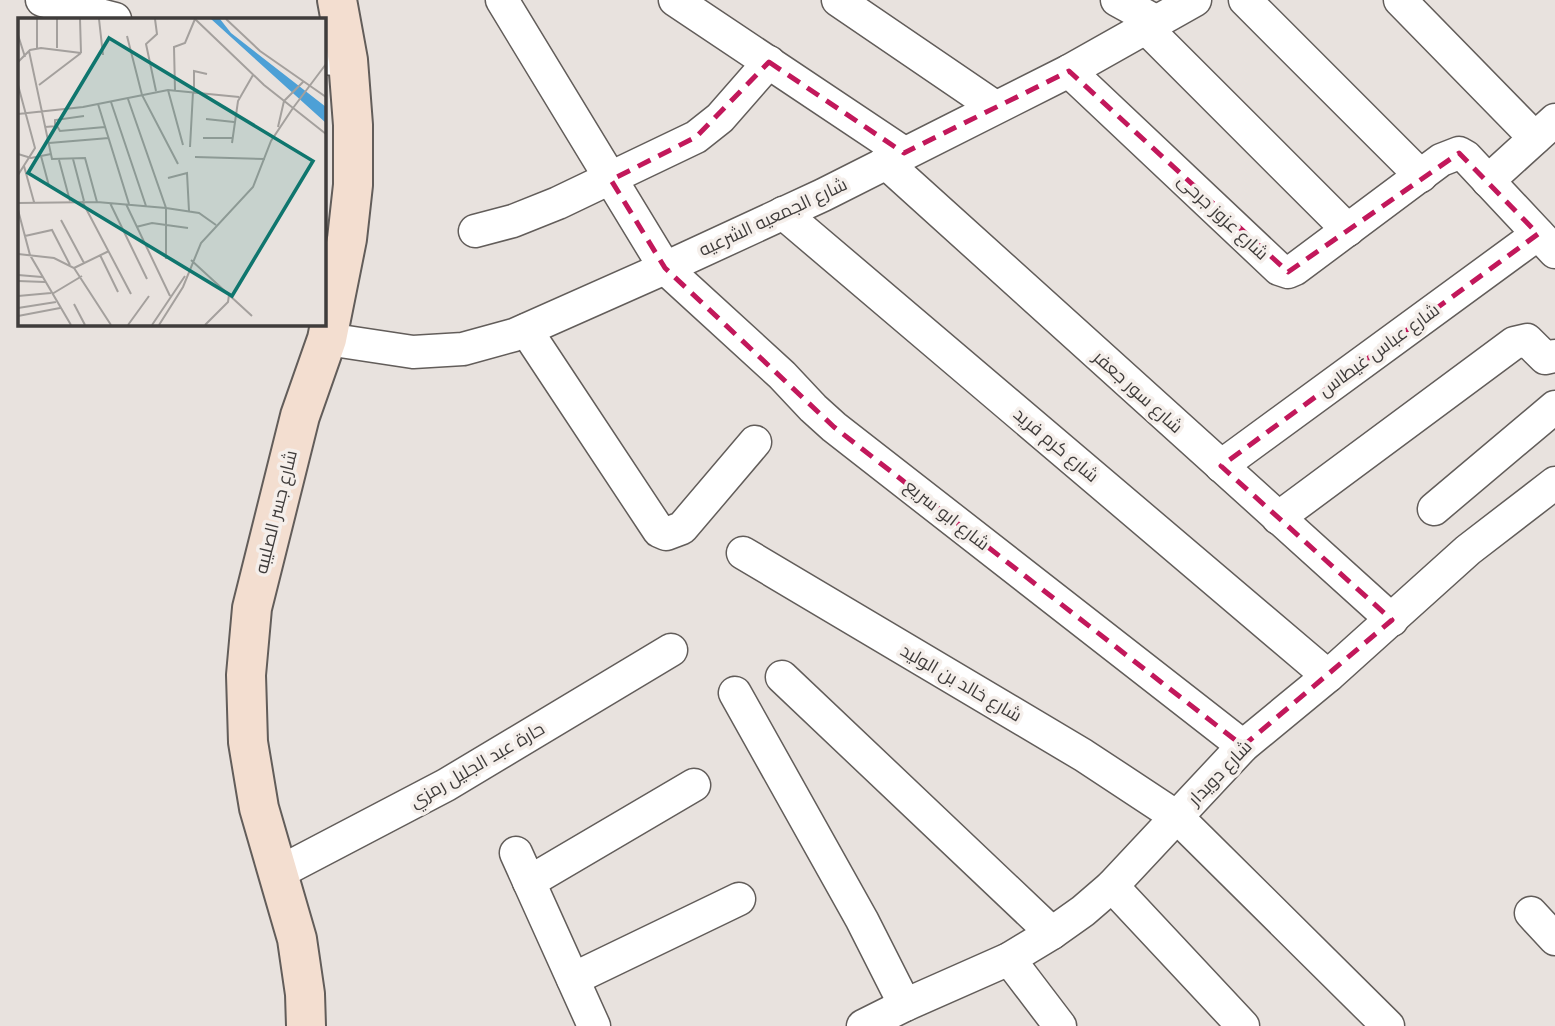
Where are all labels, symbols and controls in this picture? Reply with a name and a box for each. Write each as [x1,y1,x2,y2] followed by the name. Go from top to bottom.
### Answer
[18,18,326,326] inset map
[1172,169,1273,265] street label: شارع عزوز جرحى
[695,173,851,262] street label: شارع الجمعيه الشرعيه
[1314,299,1444,402] street label: شارع عباس غيطاس
[1087,345,1187,439] street label: شارع سور جعفر
[1008,403,1103,488] street label: شارع كرم فريد
[250,448,303,576] street label: شارع جسر الصليبه
[899,475,994,556] street label: شارع ابو سريع
[896,639,1026,727] street label: شارع خالد بن الوليد
[406,717,550,815] street label: حارة عبد الجليل رمزي
[1183,736,1257,812] street label: شارع دويدار

